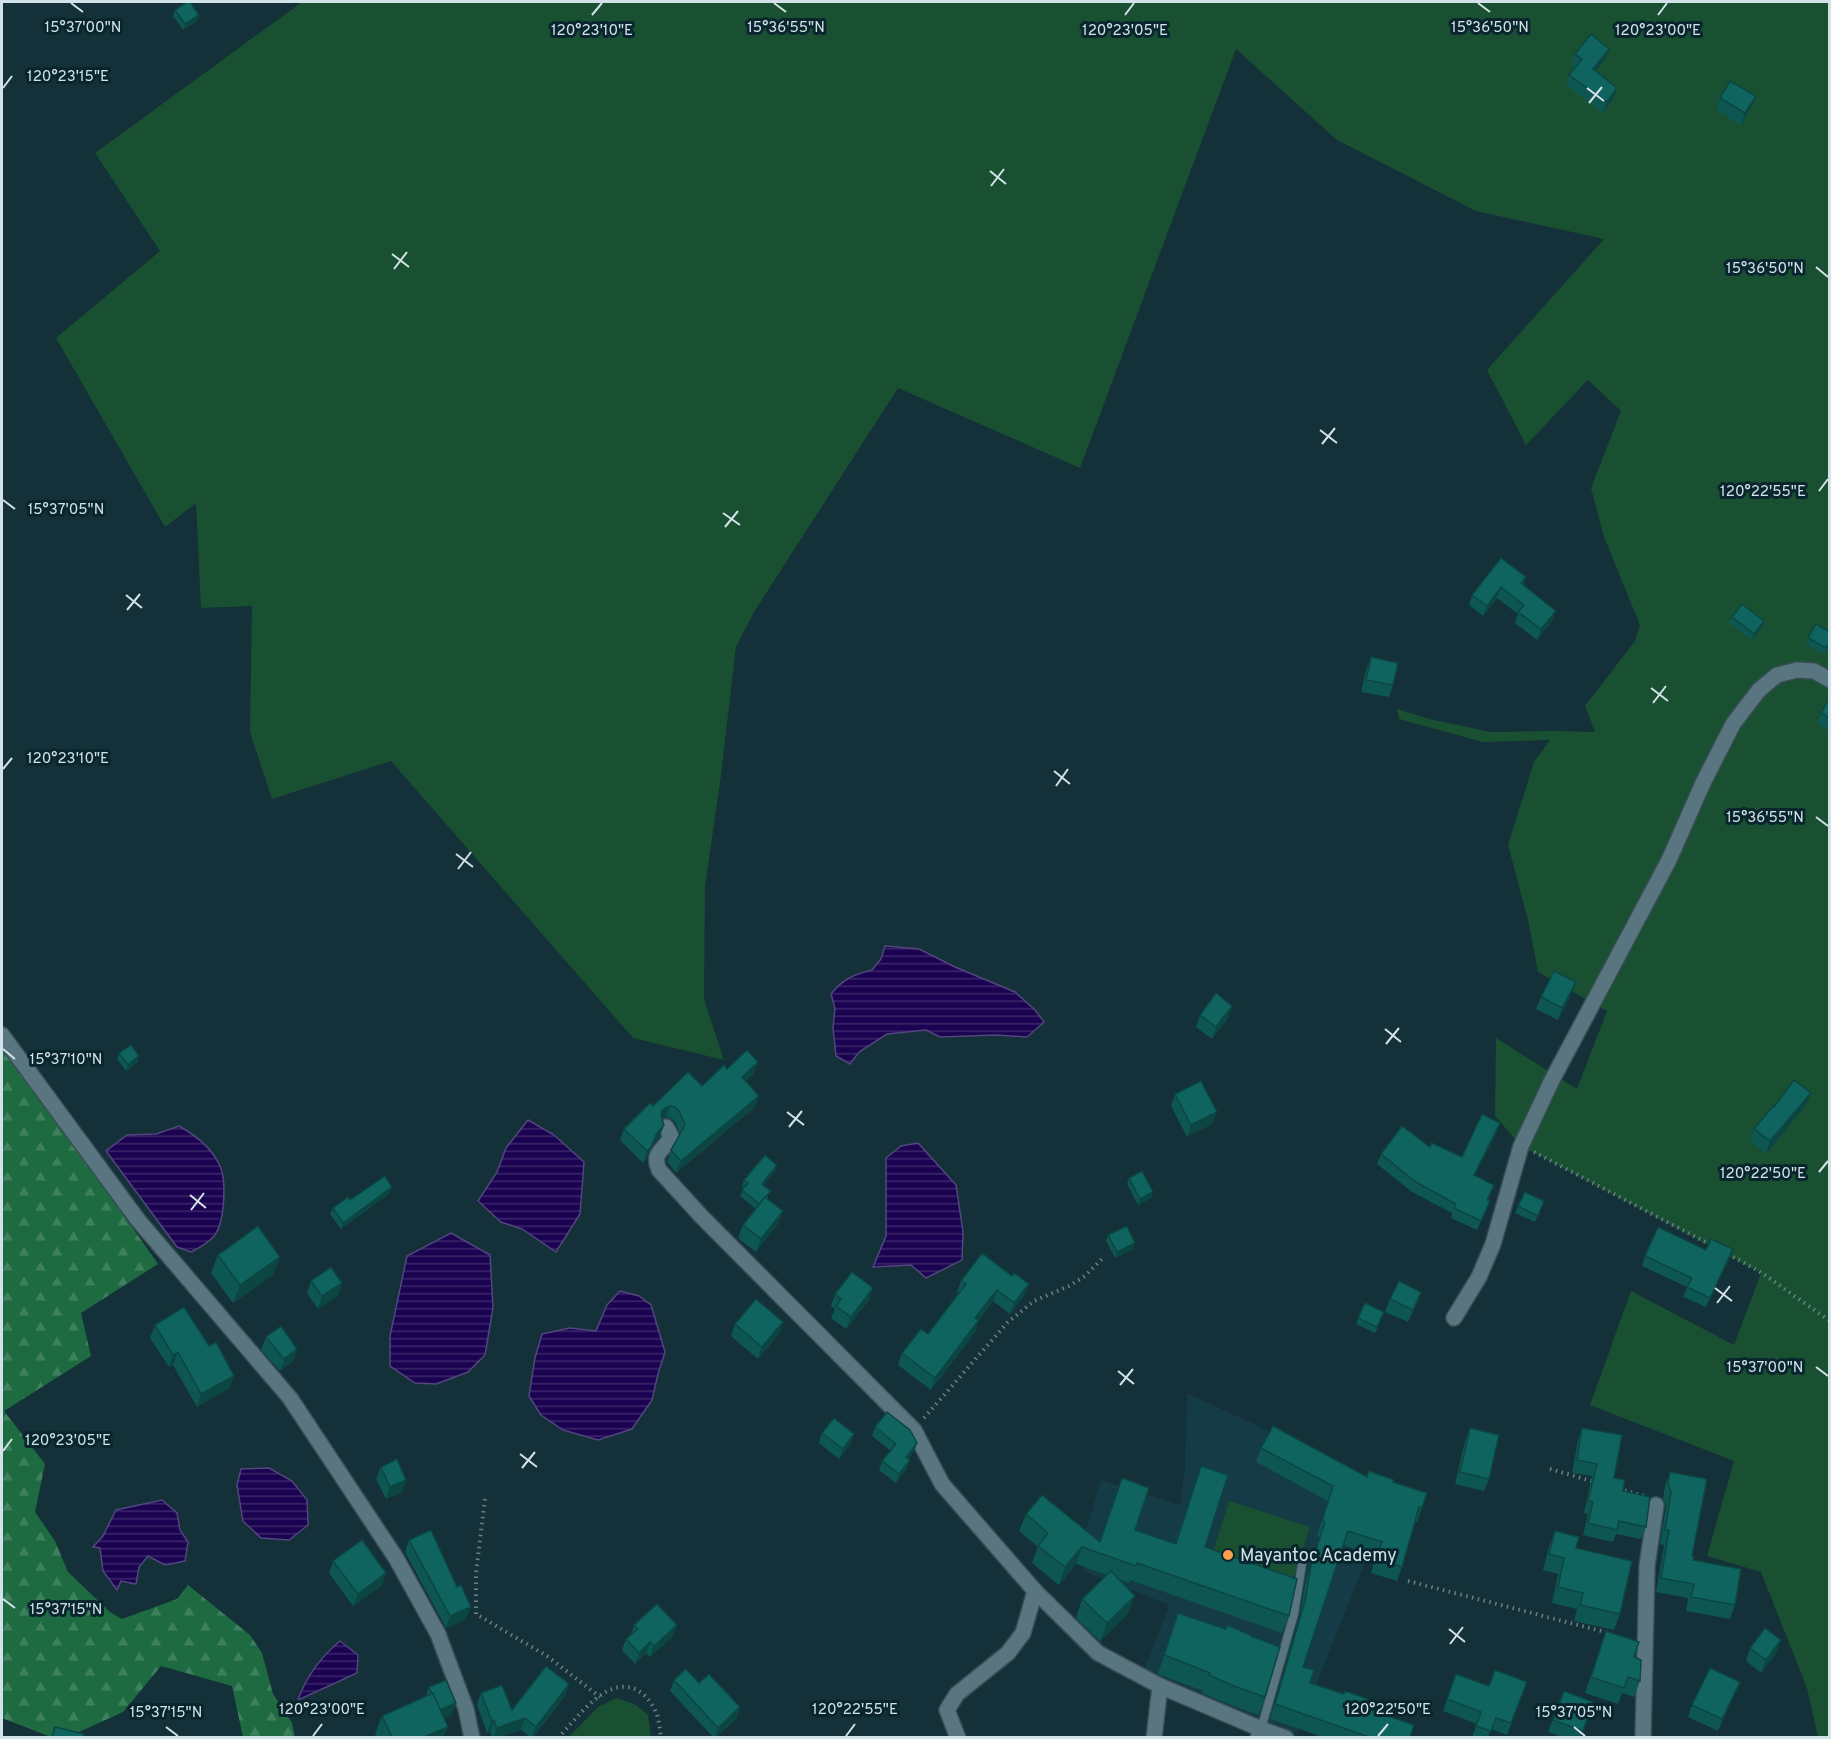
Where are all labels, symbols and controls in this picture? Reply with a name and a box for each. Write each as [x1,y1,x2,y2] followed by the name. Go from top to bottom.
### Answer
[45,19,121,38] text: 15°37'00"N
[747,19,825,38] text: 15°36'55"N
[1451,19,1529,38] text: 15°36'50"N
[551,22,633,41] text: 120°23'10"E
[1082,22,1168,41] text: 120°23'05"E
[1615,22,1701,41] text: 120°23'00"E
[27,68,109,87] text: 120°23'15"E
[1726,260,1804,279] text: 15°36'50"N
[1720,483,1806,502] text: 120°22'55"E
[28,501,104,520] text: 15°37'05"N
[27,750,109,769] text: 120°23'10"E
[1726,809,1804,828] text: 15°36'55"N
[30,1051,102,1070] text: 15°37'10"N
[1720,1165,1806,1184] text: 120°22'50"E
[1727,1359,1803,1378] text: 15°37'00"N
[25,1432,111,1451] text: 120°23'05"E
[1240,1545,1397,1568] place label: Mayantoc Academy
[1221,1548,1235,1562] marker: Mayantoc Academy
[30,1601,102,1620] text: 15°37'15"N
[279,1701,365,1720] text: 120°23'00"E
[812,1701,898,1720] text: 120°22'55"E
[1345,1701,1431,1720] text: 120°22'50"E
[130,1704,202,1723] text: 15°37'15"N
[1536,1704,1612,1723] text: 15°37'05"N

